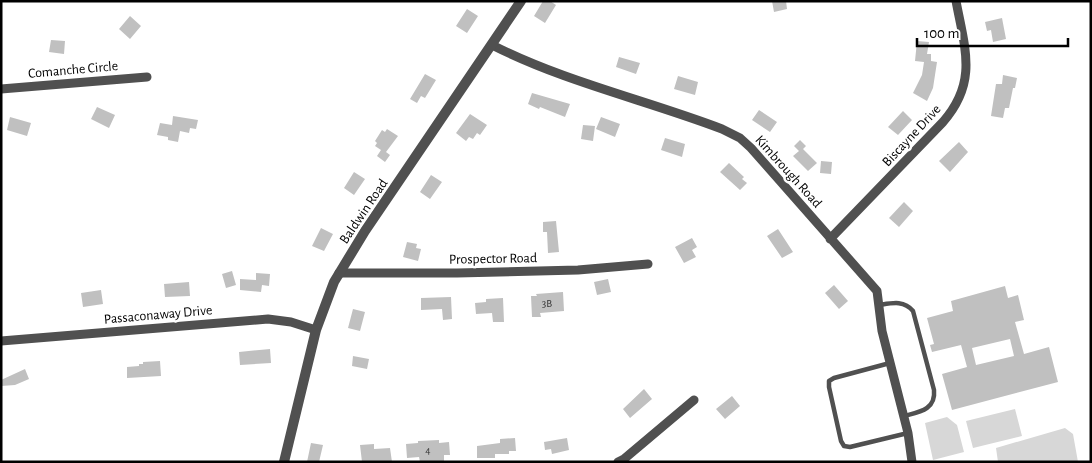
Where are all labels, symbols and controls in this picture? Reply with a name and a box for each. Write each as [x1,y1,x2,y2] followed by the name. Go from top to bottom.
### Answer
[917,15,1068,47] scale bar
[924,26,959,41] text: 100 m
[27,59,119,81] street label: Comanche Circle
[880,102,944,169] street label: Biscayne Drive
[752,133,824,211] street label: Kimbrough Road
[337,177,391,247] street label: Baldwin Road
[449,251,537,267] street label: Prospector Road
[542,298,552,309] house number: 3B
[103,303,213,327] street label: Passaconaway Drive
[425,445,431,456] house number: 4

